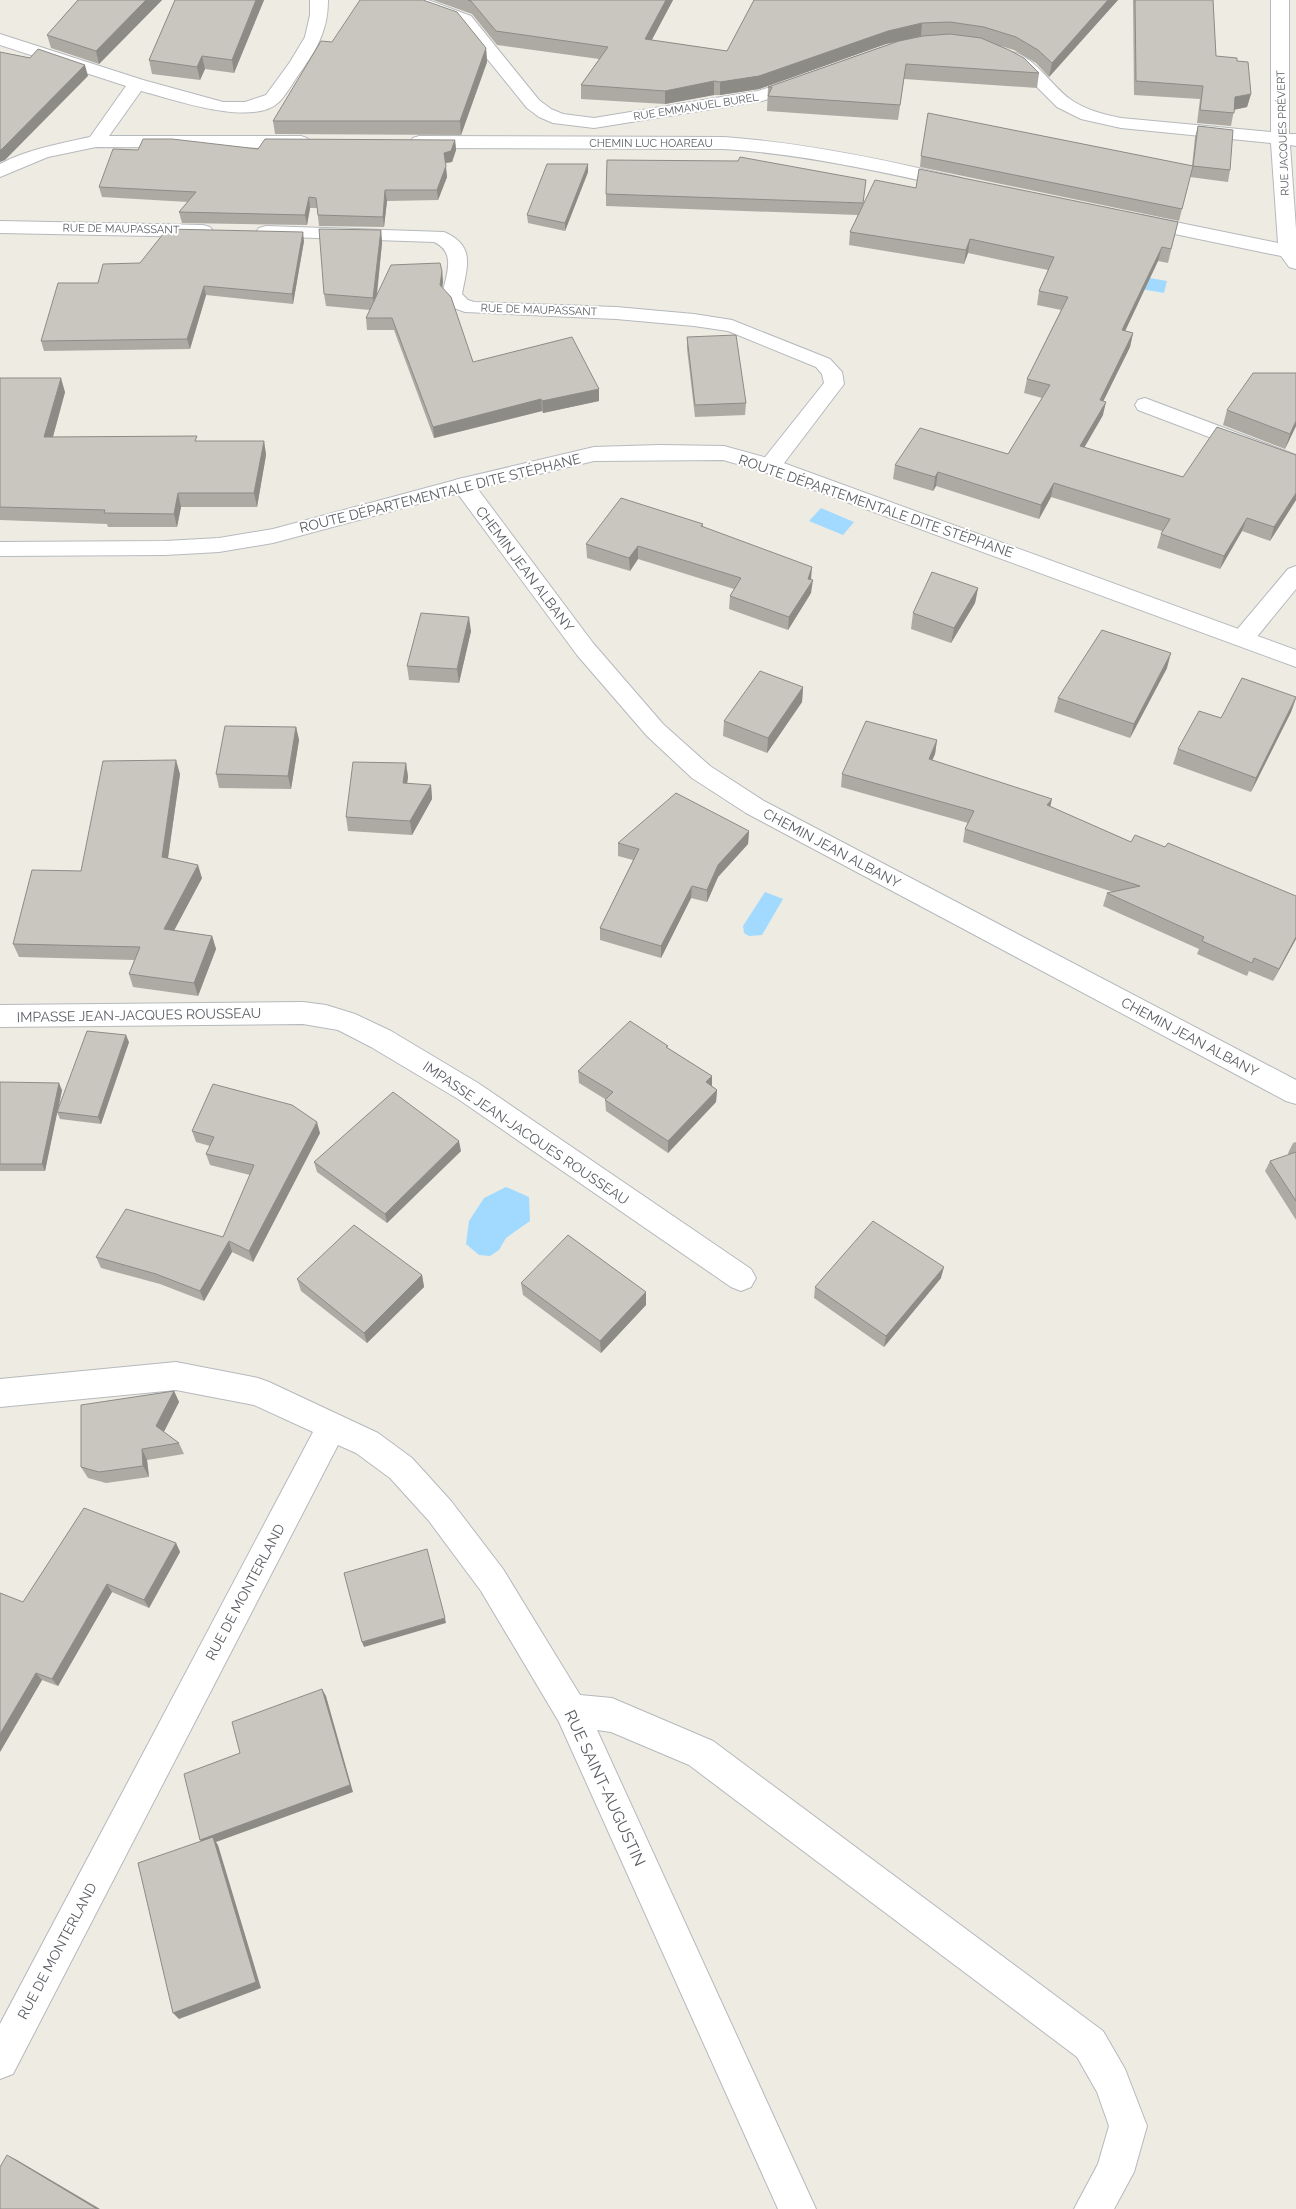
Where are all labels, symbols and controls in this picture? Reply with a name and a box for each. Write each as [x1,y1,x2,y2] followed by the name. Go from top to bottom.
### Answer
[1273,70,1292,196] street label: RUE JACQUES PRÉVERT
[632,91,760,123] street label: RUE EMMANUEL BUREL
[589,137,713,150] street label: CHEMIN LUC HOAREAU
[62,221,180,237] street label: RUE DE MAUPASSANT
[480,301,598,319] street label: RUE DE MAUPASSANT
[297,449,582,536] street label: ROUTE DÉPARTEMENTALE DITE STÉPHANE
[737,450,1016,561] street label: ROUTE DÉPARTEMENTALE DITE STÉPHANE
[473,503,577,635] street label: CHEMIN JEAN ALBANY
[761,805,903,891] street label: CHEMIN JEAN ALBANY
[1119,994,1261,1080] street label: CHEMIN JEAN ALBANY
[17,1005,261,1025] street label: IMPASSE JEAN-JACQUES ROUSSEAU
[420,1058,632,1208] street label: IMPASSE JEAN-JACQUES ROUSSEAU
[202,1521,288,1663] street label: RUE DE MONTERLAND
[560,1707,650,1869] street label: RUE SAINT-AUGUSTIN
[14,1880,100,2022] street label: RUE DE MONTERLAND

